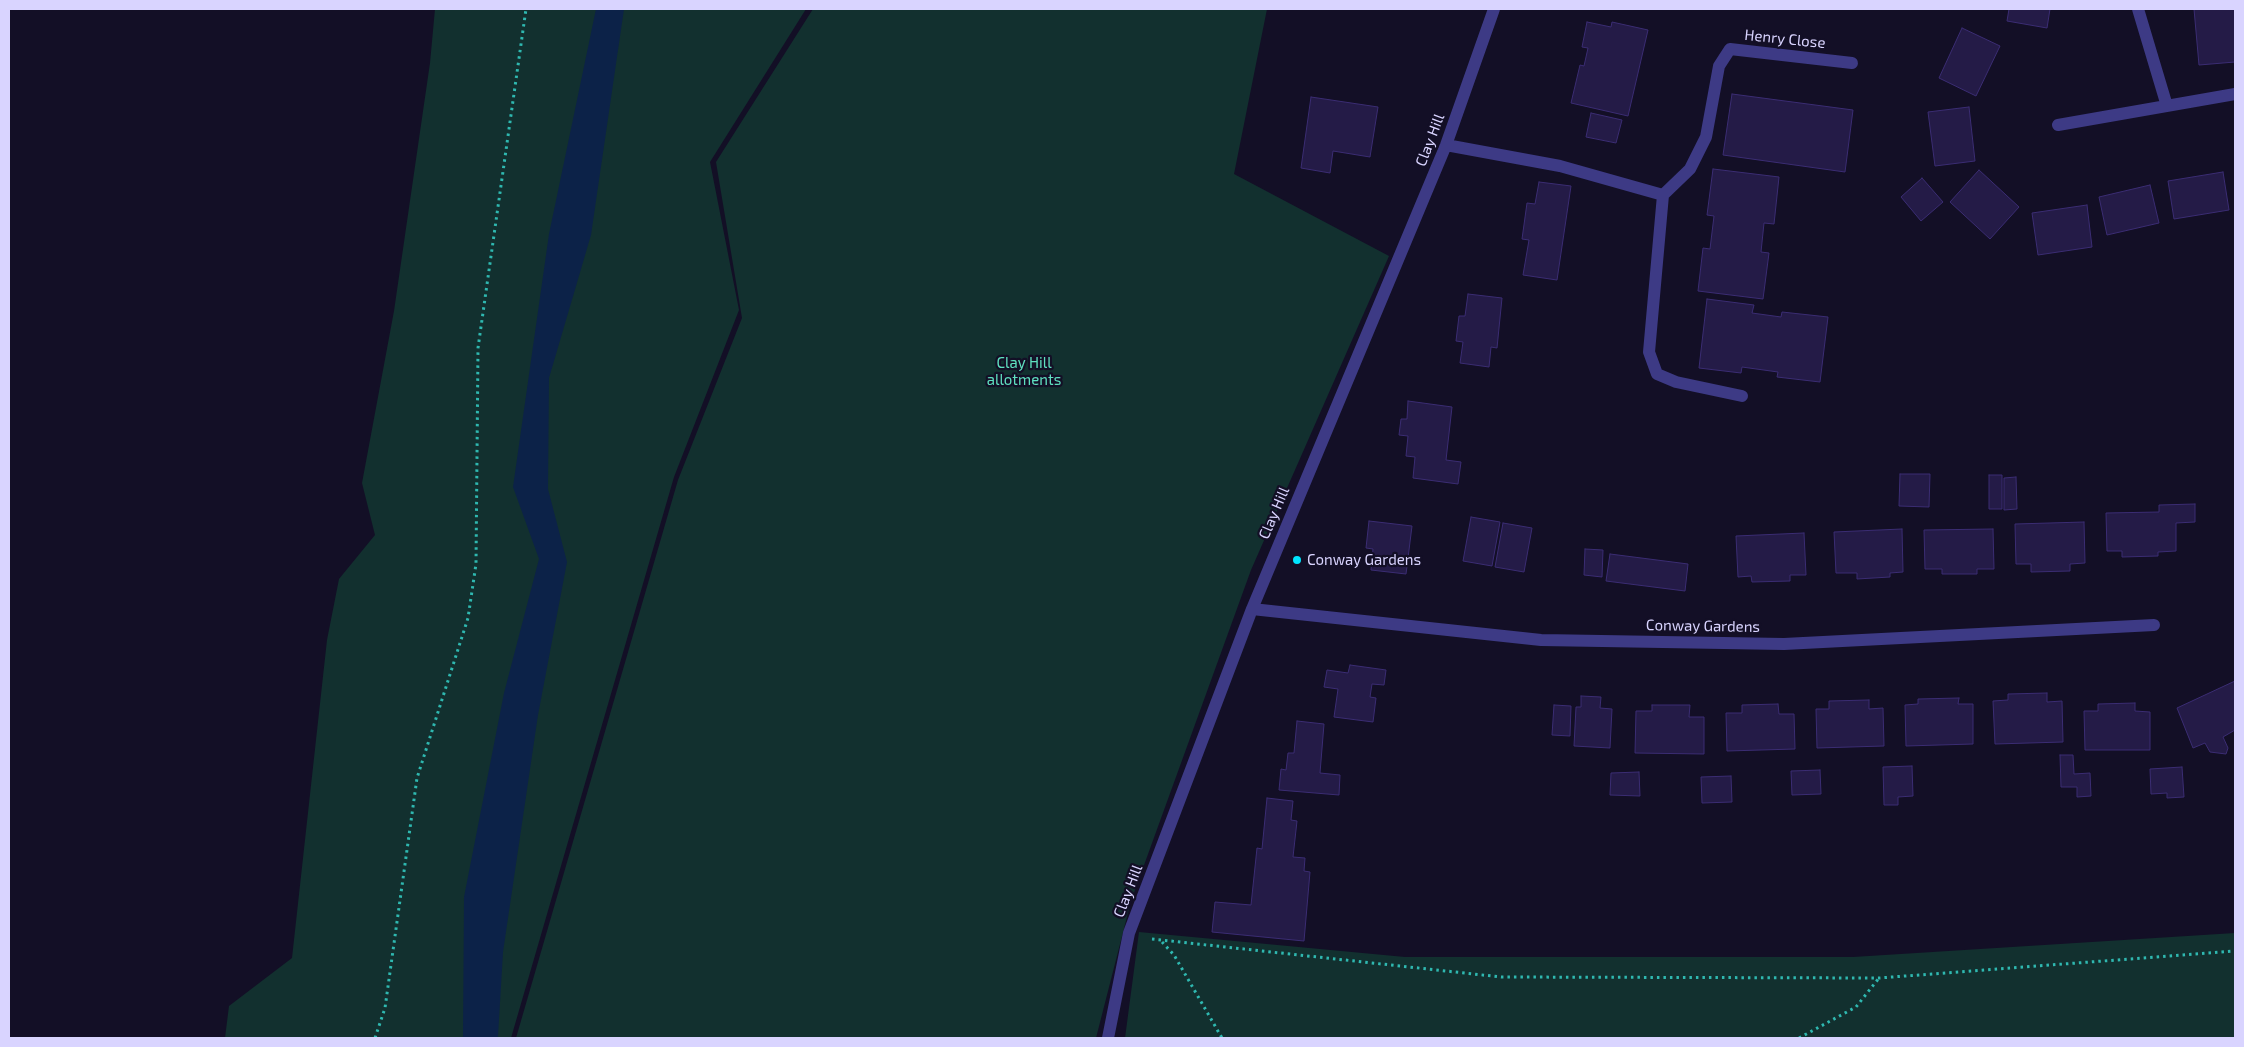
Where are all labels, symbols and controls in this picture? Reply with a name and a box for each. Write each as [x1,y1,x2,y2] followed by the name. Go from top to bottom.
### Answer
[1744,26,1826,52] street label: Henry Close
[1412,111,1448,169] street label: Clay Hill
[987,354,1061,389] park label: Clay Hill allotments
[1255,484,1293,542] street label: Clay Hill
[1307,551,1421,569] place label: Conway Gardens
[1291,554,1303,566] marker: Conway Gardens
[1646,616,1760,636] street label: Conway Gardens
[1110,862,1146,920] street label: Clay Hill

